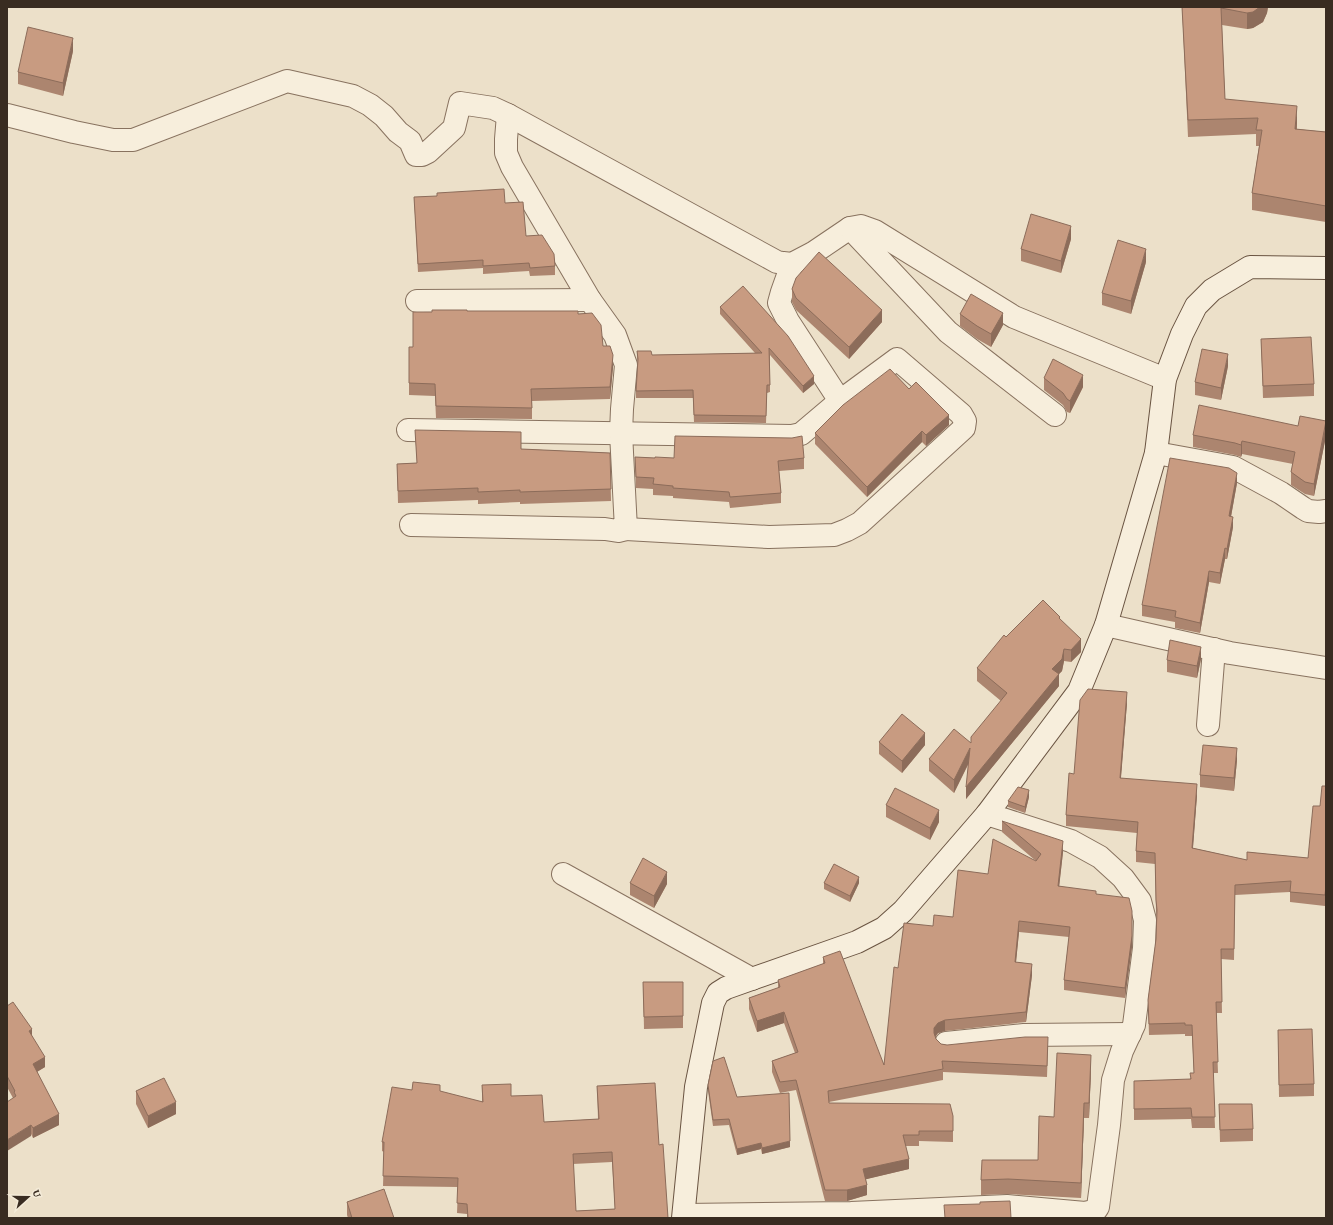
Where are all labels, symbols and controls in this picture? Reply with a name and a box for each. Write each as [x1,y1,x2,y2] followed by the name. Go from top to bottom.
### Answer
[8,1177,48,1217] north arrow
[30,1188,44,1200] text: U

